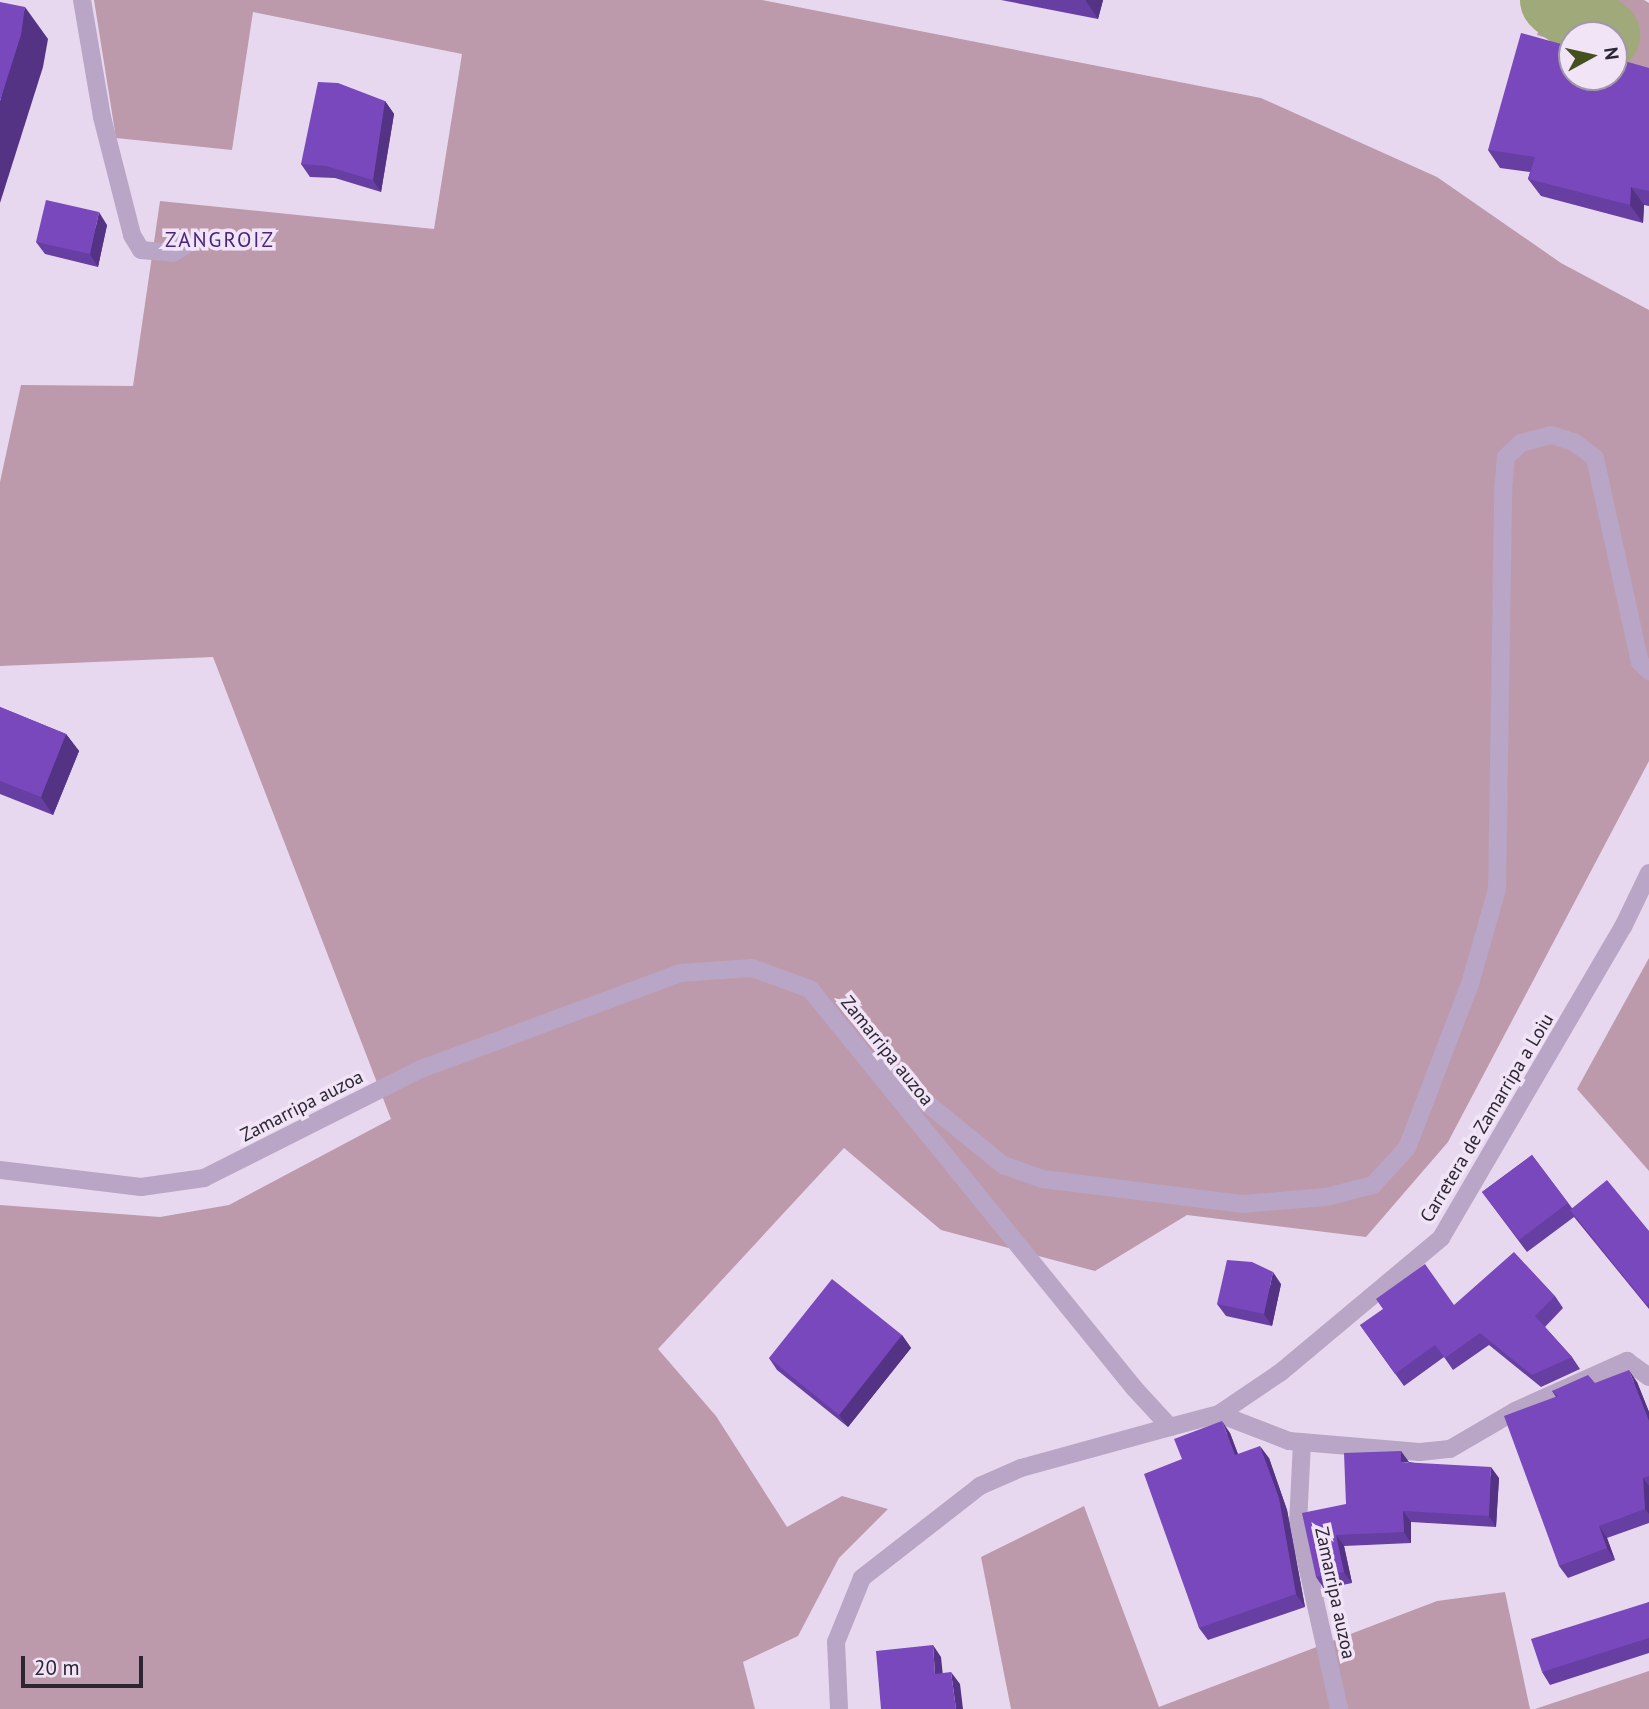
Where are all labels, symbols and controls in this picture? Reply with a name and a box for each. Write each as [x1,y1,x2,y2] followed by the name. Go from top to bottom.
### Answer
[1558,21,1628,91] north arrow
[1599,45,1625,61] text: N
[166,227,274,253] district label: ZANGROIZ
[836,992,938,1110] street label: Zamarripa auzoa
[1415,1009,1559,1227] street label: Carretera de Zamarripa a Loiu
[237,1065,367,1147] street label: Zamarripa auzoa
[1310,1525,1360,1661] street label: Zamarripa auzoa
[24,1642,147,1686] scale bar
[34,1654,80,1681] text: 20 m

